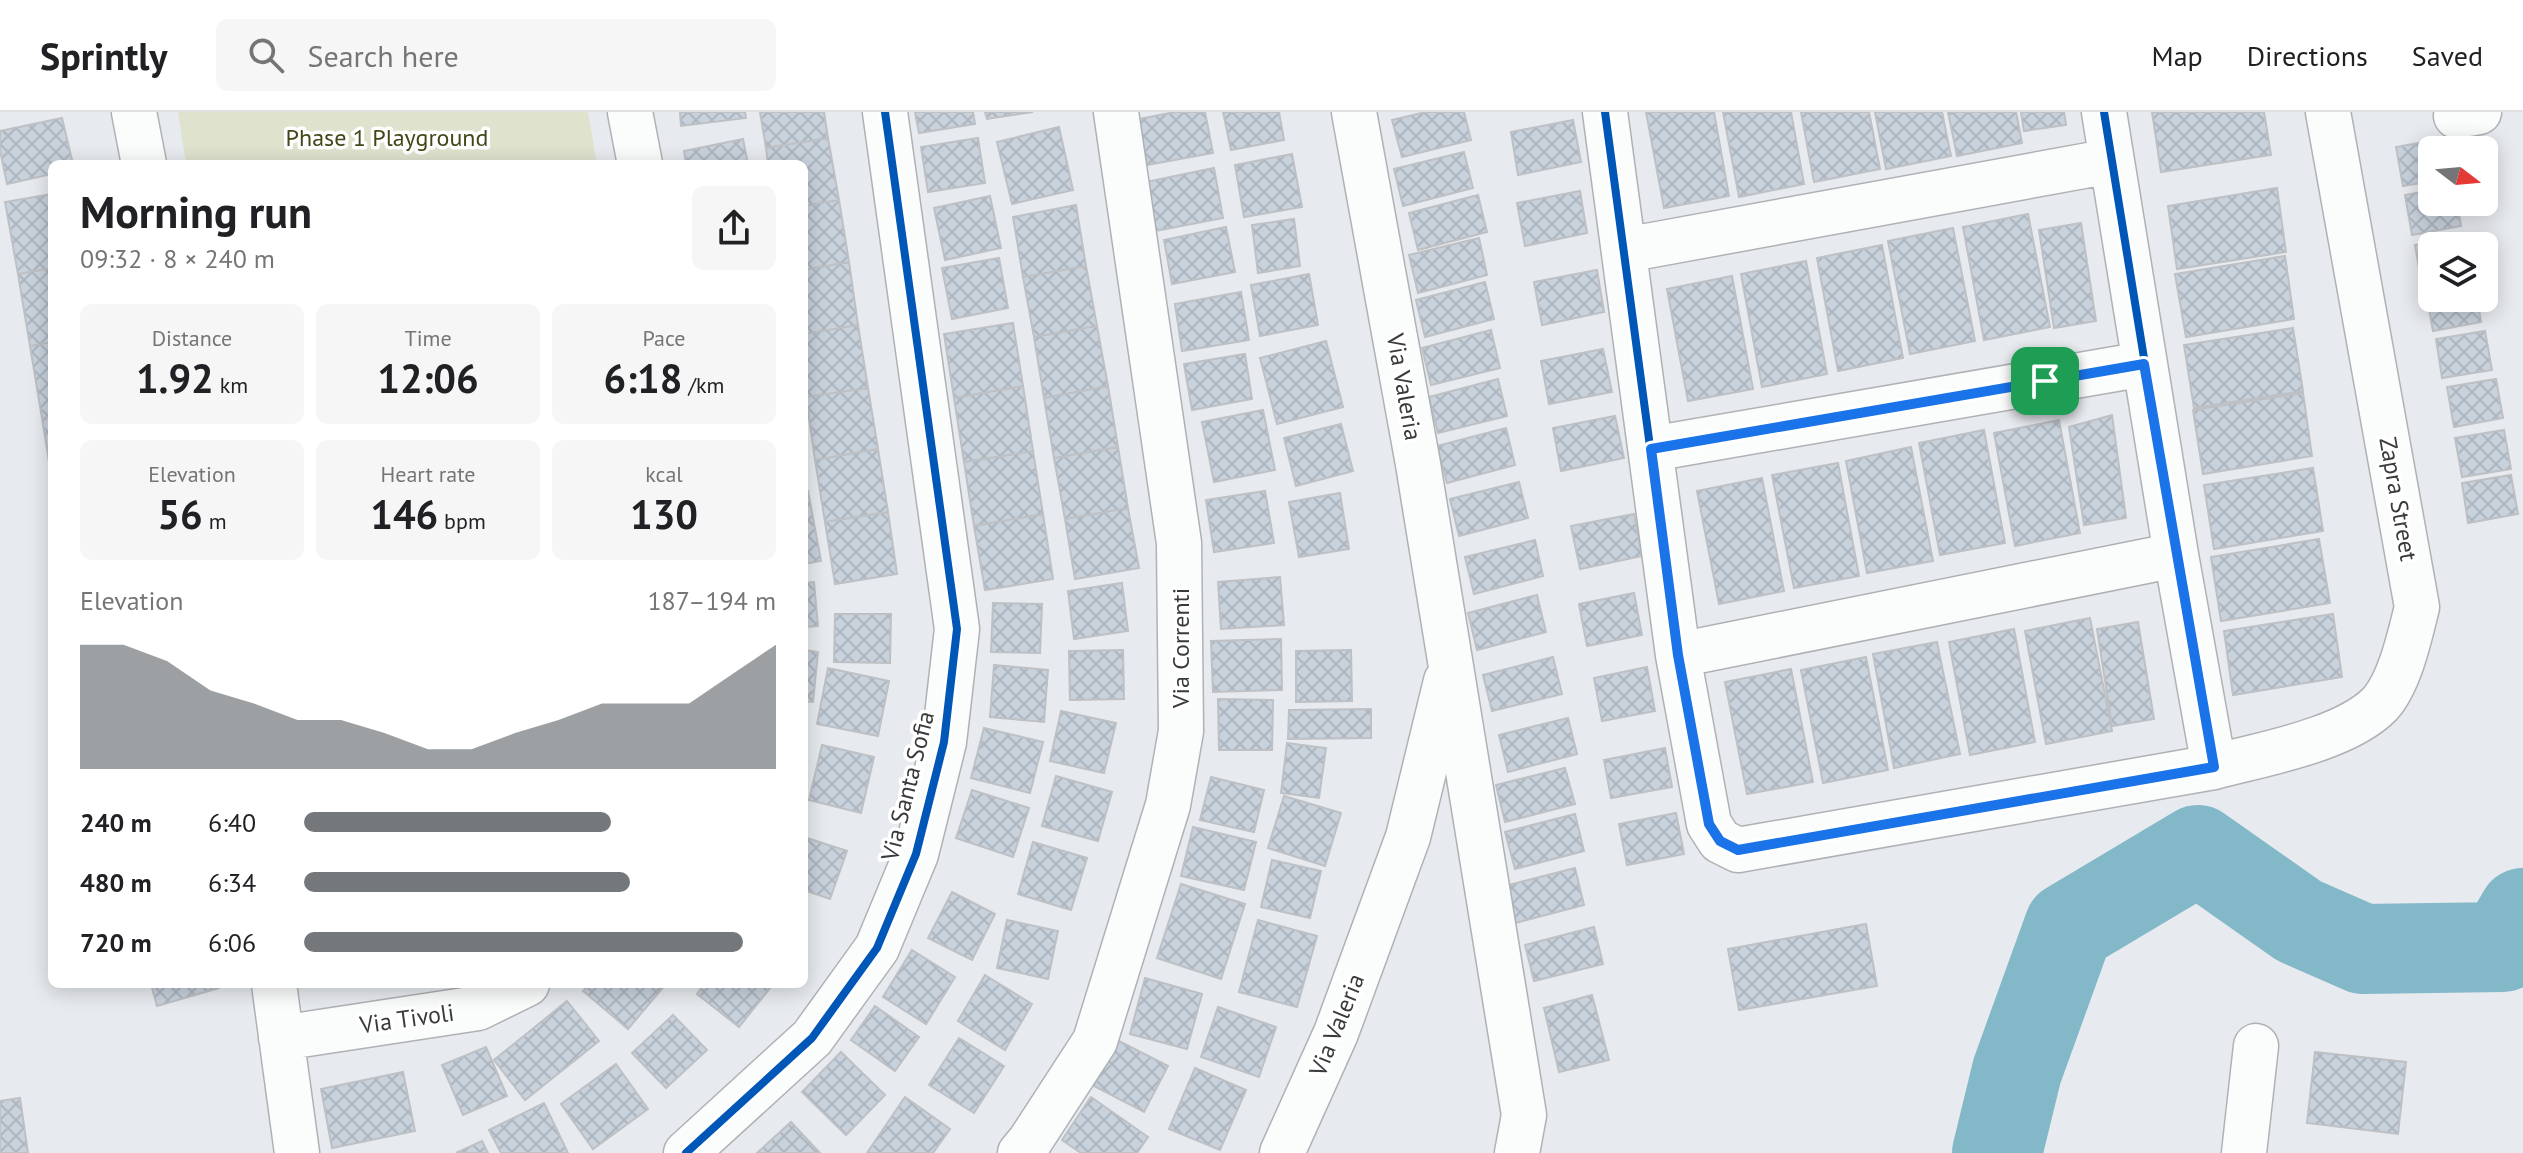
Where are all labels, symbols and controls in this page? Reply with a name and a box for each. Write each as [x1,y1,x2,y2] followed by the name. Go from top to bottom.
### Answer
[216,19,776,91] search box
[40,31,168,80] text: Sprintly
[244,33,288,77] icon: search
[308,36,459,75] text: Search here
[2152,37,2203,74] text: Map
[2247,37,2368,74] text: Directions
[2412,37,2483,74] text: Saved
[286,122,488,153] park label: Phase 1 Playground
[2418,136,2498,216] north arrow
[2418,136,2498,312] map controls
[80,183,312,240] text: Morning run
[692,186,776,270] button: share
[2418,232,2498,312] button: layers
[80,242,275,275] text: 09:32 · 8 × 240 m
[152,324,232,352] text: Distance
[404,324,452,352] text: Time
[642,324,686,352] text: Pace
[1380,330,1429,443] street label: Via Valeria
[2011,347,2079,415] pin
[136,352,214,404] text: 1.92
[377,352,479,404] text: 12:06
[604,352,682,404] text: 6:18
[2023,359,2067,403] icon: arrive
[214,371,248,399] text: km
[682,371,724,399] text: /km
[2372,435,2425,563] street label: Zapra Street
[148,460,236,488] text: Elevation
[380,460,476,488] text: Heart rate
[645,460,683,488] text: kcal
[157,488,203,540] text: 56
[370,488,438,540] text: 146
[630,488,698,540] text: 130
[203,507,227,535] text: m
[438,507,486,535] text: bpm
[80,584,184,617] text: Elevation
[647,584,776,617] text: 187–194 m
[1165,588,1196,709] street label: Via Correnti
[874,708,941,865] street label: Via Santa Sofia
[80,806,152,839] text: 240 m
[208,806,256,839] text: 6:40
[80,866,152,899] text: 480 m
[208,866,256,899] text: 6:34
[80,926,152,959] text: 720 m
[208,926,256,959] text: 6:06
[1302,969,1371,1081] street label: Via Valeria
[357,997,456,1041] street label: Via Tivoli

